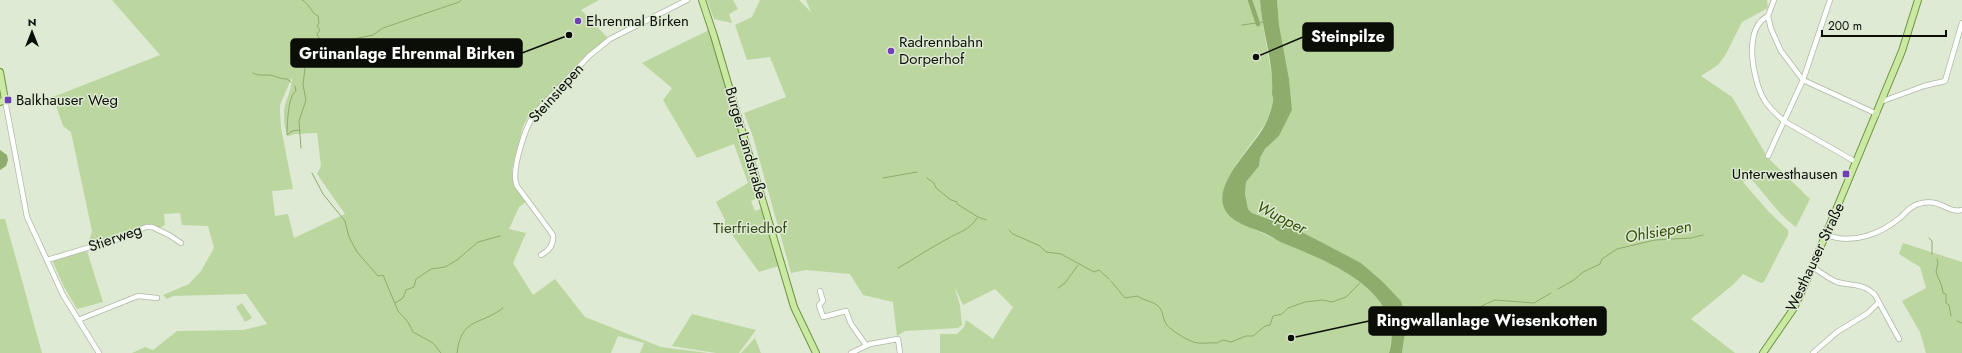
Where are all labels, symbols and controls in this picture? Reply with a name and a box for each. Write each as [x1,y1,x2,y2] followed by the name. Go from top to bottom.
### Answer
[586,10,689,32] place label: Ehrenmal Birken
[12,12,52,52] north arrow
[1822,12,1946,38] scale bar
[28,14,36,30] text: N
[573,16,583,26] marker: Ehrenmal Birken
[1828,17,1862,35] text: 200 m
[1303,23,1393,51] callout: Steinpilze
[1311,25,1385,48] text: Steinpilze
[899,31,983,70] place label: Radrennbahn Dorperhof
[291,39,522,67] callout: Grünanlage Ehrenmal Birken
[299,42,515,65] text: Grünanlage Ehrenmal Birken
[886,46,896,56] marker: Radrennbahn Dorperhof
[523,58,589,128] street label: Steinsiepen
[719,84,773,202] street label: Burger Landstraße
[16,89,118,111] place label: Balkhauser Weg
[3,95,13,105] marker: Balkhauser Weg
[1732,163,1838,185] place label: Unterwesthausen
[1841,169,1851,179] marker: Unterwesthausen
[1253,195,1312,241] water label: Wupper
[1780,199,1850,315] street label: Westhauser Straße
[1623,214,1693,249] water label: Ohlsiepen
[713,217,788,239] park label: Tierfriedhof
[85,219,145,257] street label: Stierweg
[1369,307,1606,335] callout: Ringwallanlage Wiesenkotten
[1377,309,1597,332] text: Ringwallanlage Wiesenkotten

